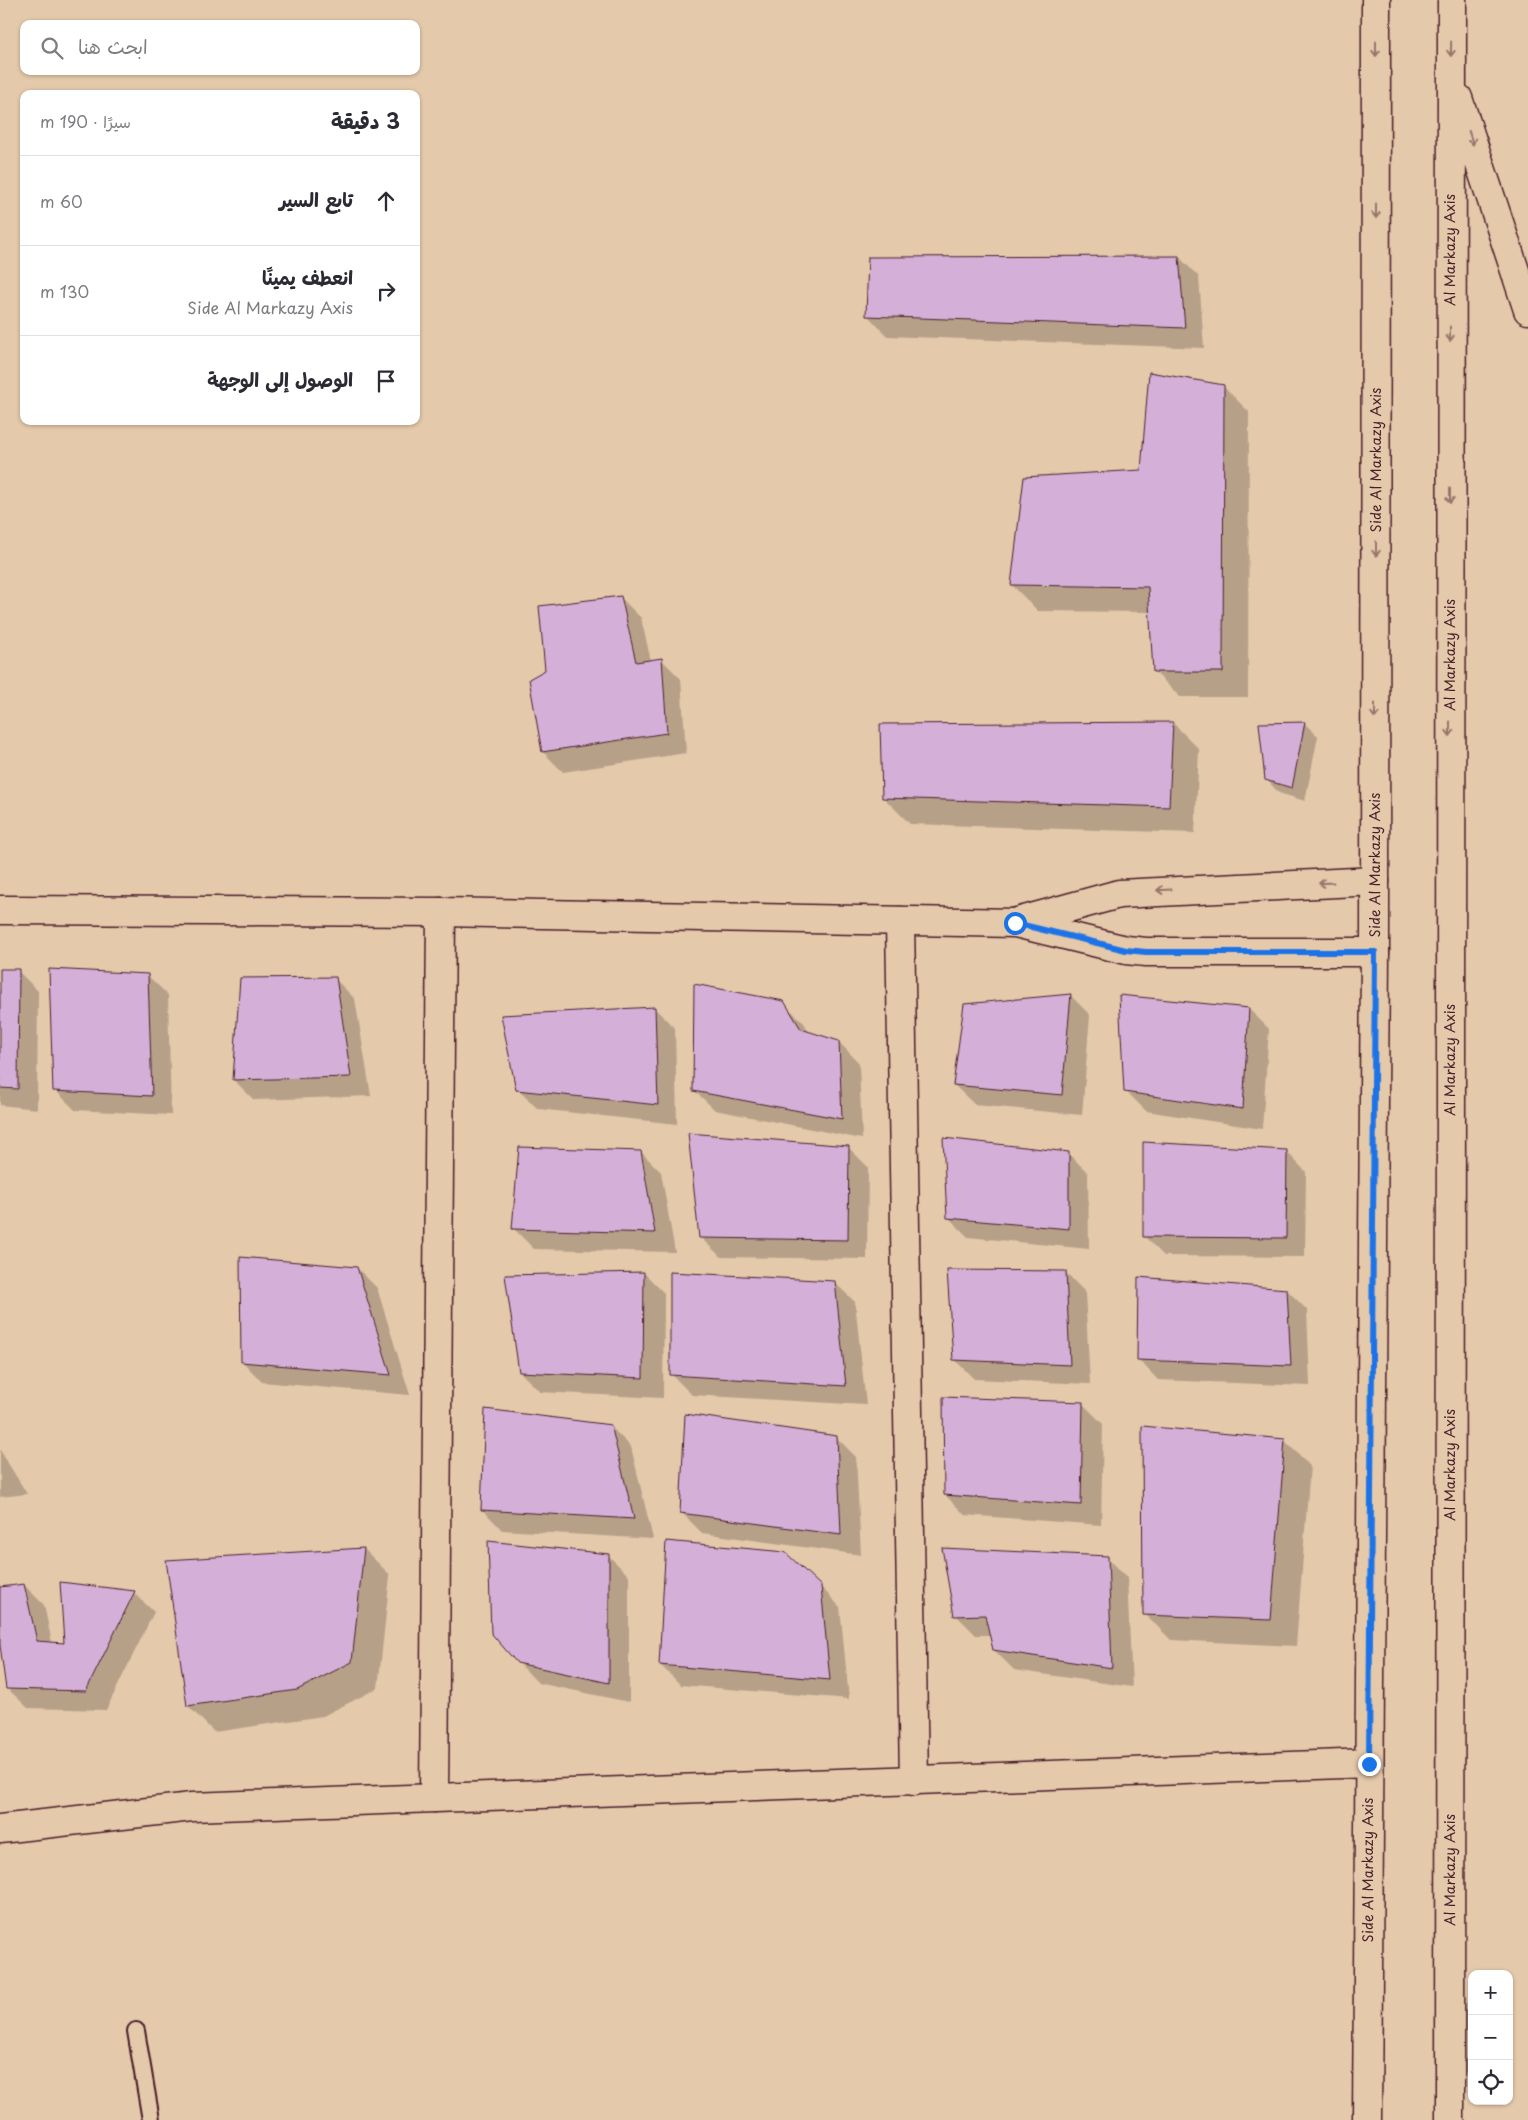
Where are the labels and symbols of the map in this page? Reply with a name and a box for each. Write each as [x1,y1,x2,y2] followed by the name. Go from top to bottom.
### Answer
[1371,40,1381,56] one-way arrow
[1446,40,1456,56] one-way arrow
[1467,130,1476,145] one-way arrow
[1439,194,1460,306] street label: Al Markazy Axis
[1371,202,1381,219] one-way arrow
[1445,325,1455,341] one-way arrow
[1365,388,1386,532] street label: Side Al Markazy Axis
[1445,488,1455,504] one-way arrow
[1371,540,1380,556] one-way arrow
[1439,599,1460,711] street label: Al Markazy Axis
[1370,702,1380,719] one-way arrow
[1445,720,1455,736] one-way arrow
[1364,793,1385,937] street label: Side Al Markazy Axis
[1319,879,1335,888] one-way arrow
[1156,886,1172,895] one-way arrow
[1004,912,1027,935] route start
[1439,1004,1460,1116] street label: Al Markazy Axis
[1439,1409,1460,1521] street label: Al Markazy Axis
[1358,1753,1381,1776] route end
[1357,1798,1378,1942] street label: Side Al Markazy Axis
[1439,1814,1460,1926] street label: Al Markazy Axis

